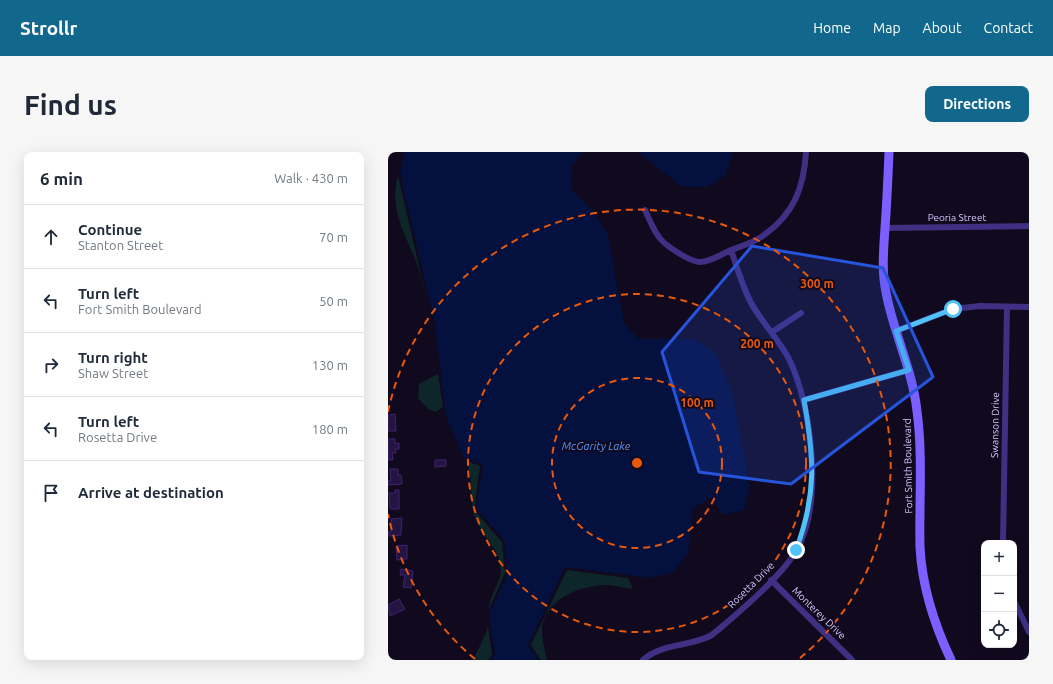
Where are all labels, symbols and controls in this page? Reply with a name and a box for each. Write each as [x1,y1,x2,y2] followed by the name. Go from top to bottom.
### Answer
[20,17,77,39] text: Strollr
[813,20,851,36] text: Home
[873,20,901,36] text: Map
[923,20,962,36] text: About
[984,20,1033,36] text: Contact
[925,86,1029,122] button: Directions
[24,89,117,120] text: Find us
[40,169,83,188] text: 6 min
[274,171,348,185] text: Walk · 430 m
[928,212,986,223] street label: Peoria Street
[78,221,142,238] text: Continue
[40,226,62,248] icon: ahead
[319,230,348,244] text: 70 m
[78,238,163,252] text: Stanton Street
[800,277,834,290] text: 300 m
[78,285,139,302] text: Turn left
[40,290,62,312] icon: left
[319,294,348,308] text: 50 m
[944,300,962,318] route start
[78,302,202,316] text: Fort Smith Boulevard
[740,337,774,350] text: 200 m
[78,349,148,366] text: Turn right
[40,354,62,376] icon: right
[312,358,348,372] text: 130 m
[78,366,148,380] text: Shaw Street
[989,392,1001,458] street label: Swanson Drive
[680,396,714,409] text: 100 m
[78,413,139,430] text: Turn left
[40,418,62,440] icon: left
[902,418,914,514] street label: Fort Smith Boulevard
[312,422,348,436] text: 180 m
[78,430,157,444] text: Rosetta Drive
[562,440,631,452] water label: McGarity Lake
[630,456,644,470] centre of rings
[40,482,62,504] icon: arrive
[78,484,224,501] text: Arrive at destination
[981,540,1017,648] map controls
[981,540,1017,576] button: +
[787,541,805,559] route end
[726,560,776,610] street label: Rosetta Drive
[981,576,1017,612] button: −
[790,585,848,641] street label: Monterey Drive
[981,612,1017,648] button: locate

